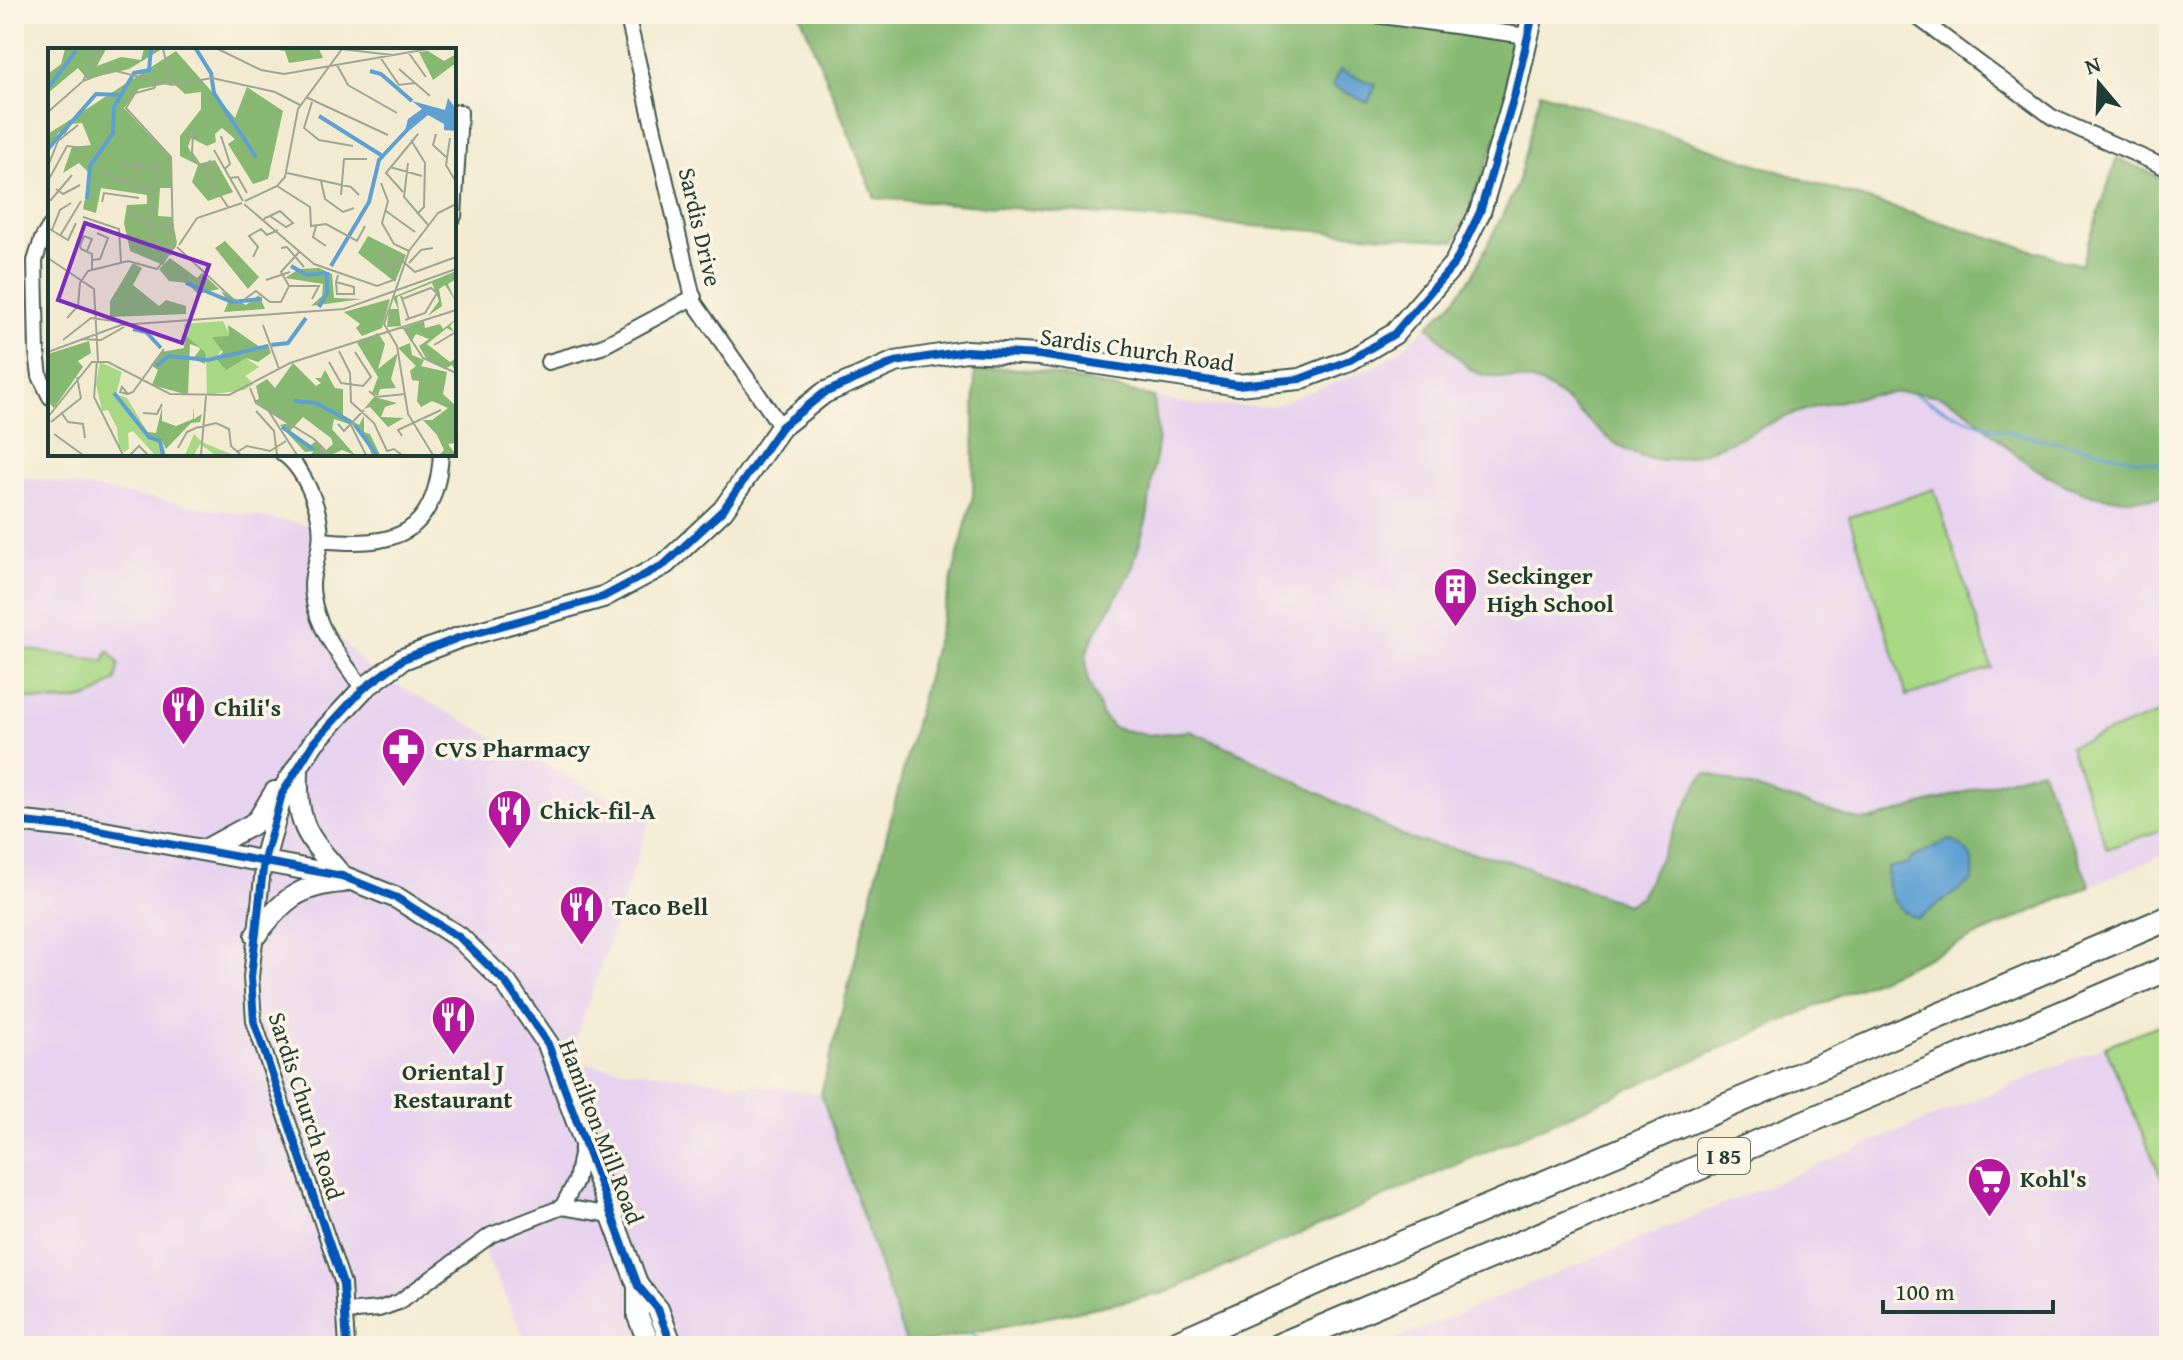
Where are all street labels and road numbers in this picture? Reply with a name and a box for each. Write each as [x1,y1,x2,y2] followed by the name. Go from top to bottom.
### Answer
[670,164,731,290] street label: Sardis Drive
[1038,319,1236,380] street label: Sardis Church Road
[260,1008,353,1204] street label: Sardis Church Road
[550,1034,653,1229] street label: Hamilton Mill Road
[1698,1138,1750,1174] road number: I 85

